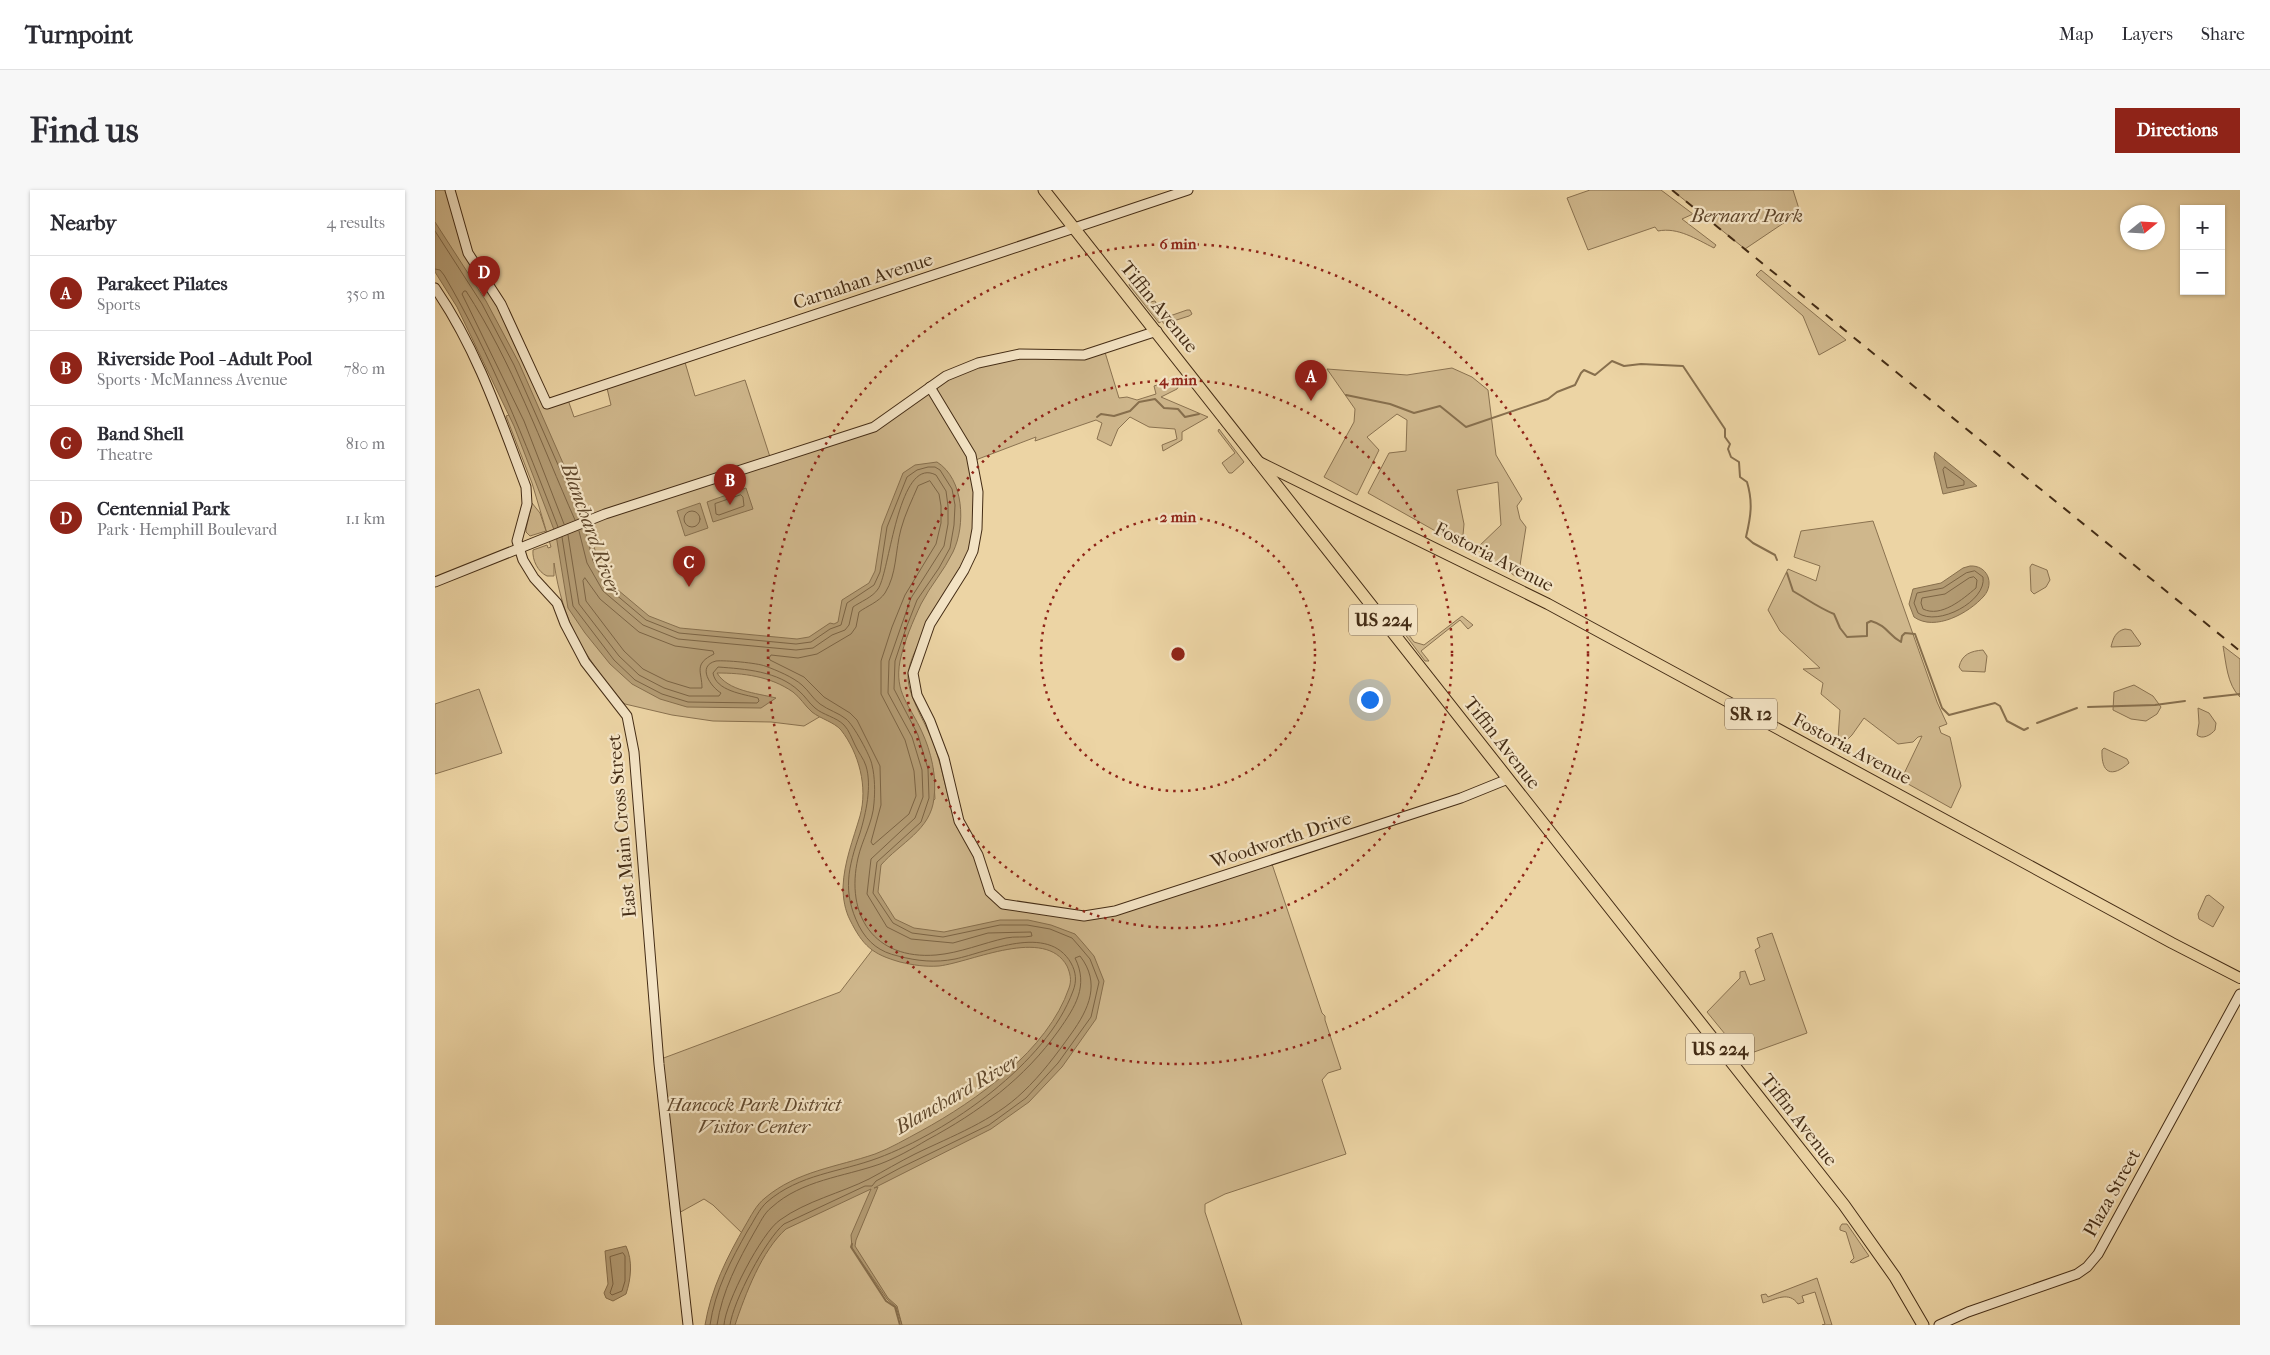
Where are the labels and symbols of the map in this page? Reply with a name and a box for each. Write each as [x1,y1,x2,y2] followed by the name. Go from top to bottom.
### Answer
[1690,205,1803,227] park label: Bernard Park
[2120,205,2165,250] north arrow
[1160,235,1197,253] text: 6 min
[790,248,936,314] street label: Carnahan Avenue
[468,256,500,297] pin: D
[1115,257,1203,357] street label: Tiffin Avenue
[1295,360,1327,401] pin: A
[1158,371,1197,389] text: 4 min
[556,459,626,600] water label: Blanchard River
[714,464,746,505] pin: B
[1160,508,1197,526] text: 2 min
[1431,517,1557,597] street label: Fostoria Avenue
[673,546,705,587] pin: C
[1349,604,1417,636] road number: US 224
[1169,645,1187,663] centre of rings
[1357,687,1383,713] your location
[1459,692,1545,794] street label: Tiffin Avenue
[1725,698,1777,730] road number: SR 12
[1789,709,1915,789] street label: Fostoria Avenue
[603,733,641,918] street label: East Main Cross Street
[1207,807,1354,873] street label: Woodworth Drive
[1686,1034,1754,1064] road number: US 224
[890,1048,1025,1139] water label: Blanchard River
[1756,1069,1842,1171] street label: Tiffin Avenue
[666,1094,842,1138] park label: Hancock Park District Visitor Center
[2079,1145,2145,1241] street label: Plaza Street

